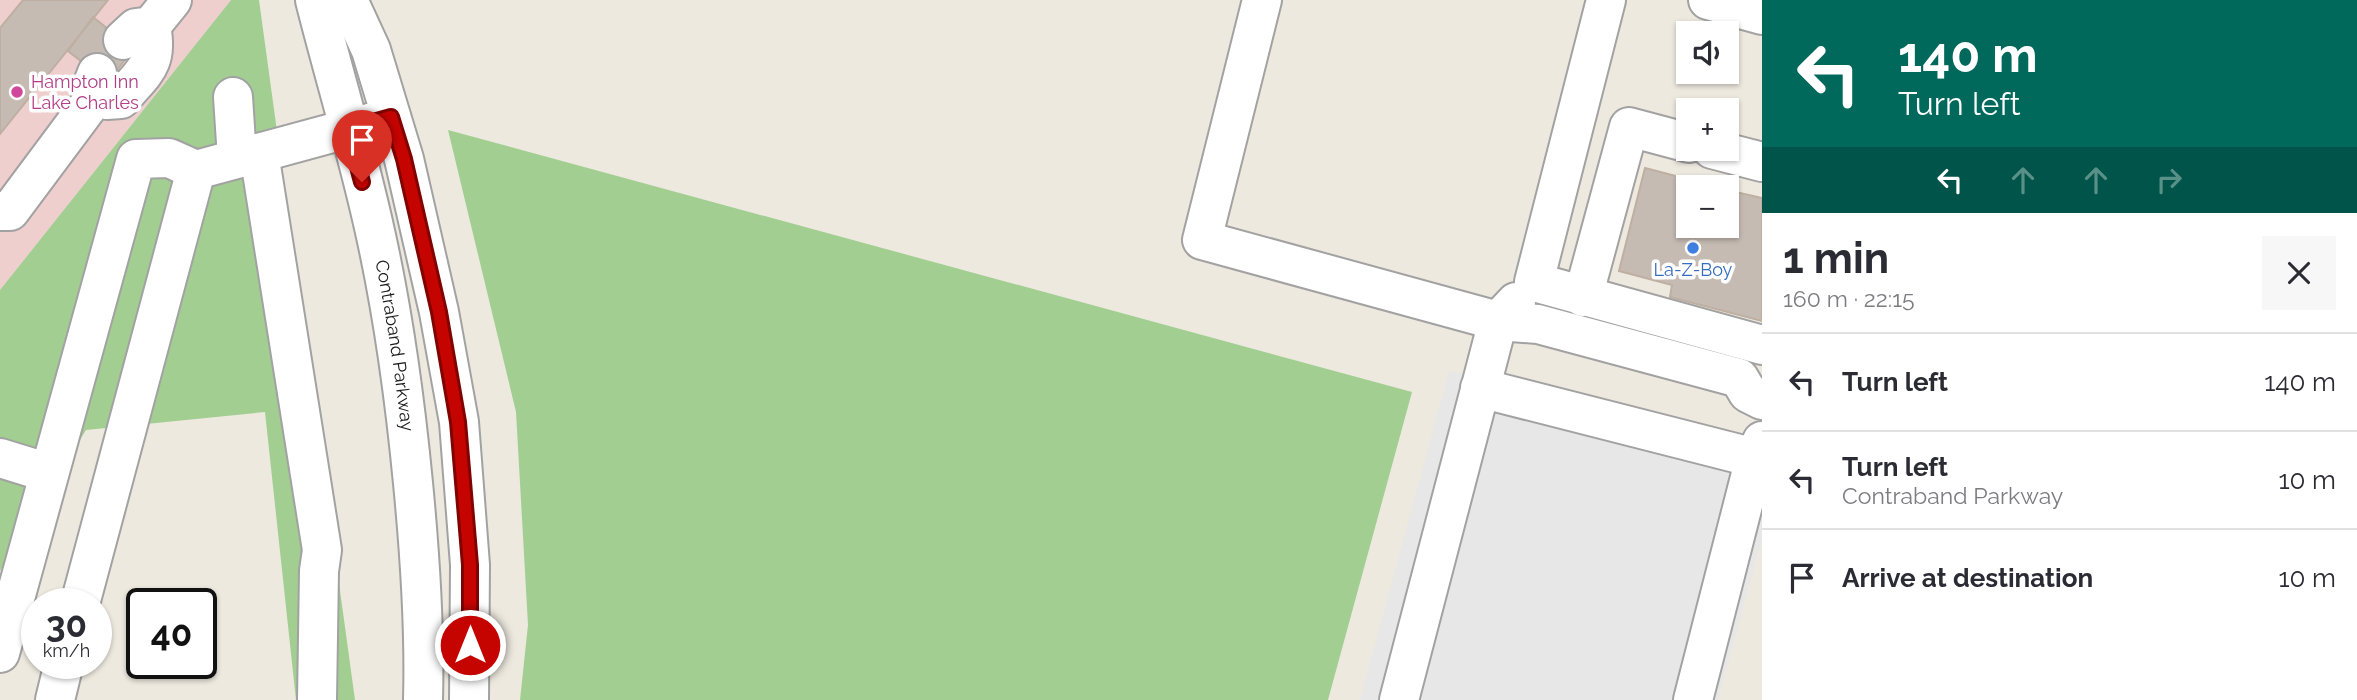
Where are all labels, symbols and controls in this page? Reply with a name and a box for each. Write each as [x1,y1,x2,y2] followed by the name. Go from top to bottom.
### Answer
[1676,21,1739,238] map controls
[1676,21,1739,84] button: sound
[1898,26,2038,83] text: 140 m
[1783,28,1874,119] icon: left
[31,71,139,113] place label: Hampton Inn Lake Charles
[9,84,25,100] marker: Hampton Inn Lake Charles
[1898,85,2020,122] text: Turn left
[1676,98,1739,161] button: +
[332,110,392,182] pin
[343,121,381,159] icon: arrive
[1931,161,1969,199] icon: left
[2004,161,2042,199] icon: ahead
[2077,161,2115,199] icon: ahead
[2150,161,2188,199] icon: right
[1676,175,1739,238] button: −
[1783,234,1889,283] text: 1 min
[2262,236,2336,310] button: close
[1685,240,1701,256] marker: La-Z-Boy
[371,258,419,433] street label: Contraband Parkway
[1654,259,1733,280] place label: La-Z-Boy
[1783,285,1915,312] text: 160 m · 22:15
[1783,363,1821,401] icon: left
[1842,367,1948,397] text: Turn left
[2264,367,2336,397] text: 140 m
[1842,452,1948,482] text: Turn left
[1783,461,1821,499] icon: left
[2278,465,2336,495] text: 10 m
[1842,482,2063,509] text: Contraband Parkway
[1783,559,1821,597] icon: arrive
[1842,563,2093,593] text: Arrive at destination
[2278,563,2336,593] text: 10 m
[126,588,217,679] speed limit sign: 40
[46,604,87,645] text: 30
[433,608,507,682] position arrow
[43,640,90,661] text: km/h

